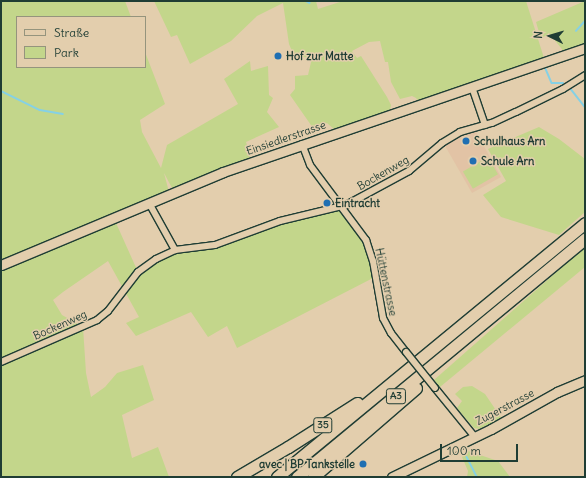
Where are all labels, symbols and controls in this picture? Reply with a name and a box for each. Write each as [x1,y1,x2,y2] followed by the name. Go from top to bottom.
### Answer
[16,16,146,68] legend
[530,16,570,56] north arrow
[54,25,89,40] text: Straße
[531,31,545,39] text: N
[54,45,79,60] text: Park
[286,49,353,63] place label: Hof zur Matte
[273,51,283,61] marker: Hof zur Matte
[244,118,328,158] street label: Einsiedlerstrasse
[474,134,545,148] place label: Schulhaus Arn
[461,136,471,146] marker: Schulhaus Arn
[355,153,411,193] street label: Bockenweg
[481,154,534,168] place label: Schule Arn
[468,156,478,166] marker: Schule Arn
[335,196,380,210] place label: Eintracht
[322,198,332,208] marker: Eintracht
[372,247,400,317] street label: Hüttenstrasse
[31,307,89,343] street label: Bockenweg
[474,386,536,428] street label: Zugerstrasse
[385,388,407,404] road number: A3
[313,417,333,433] road number: 35
[442,436,520,462] scale bar
[447,443,481,458] text: 100 m
[259,457,355,471] place label: avec | BP Tankstelle
[358,459,368,469] marker: avec | BP Tankstelle

